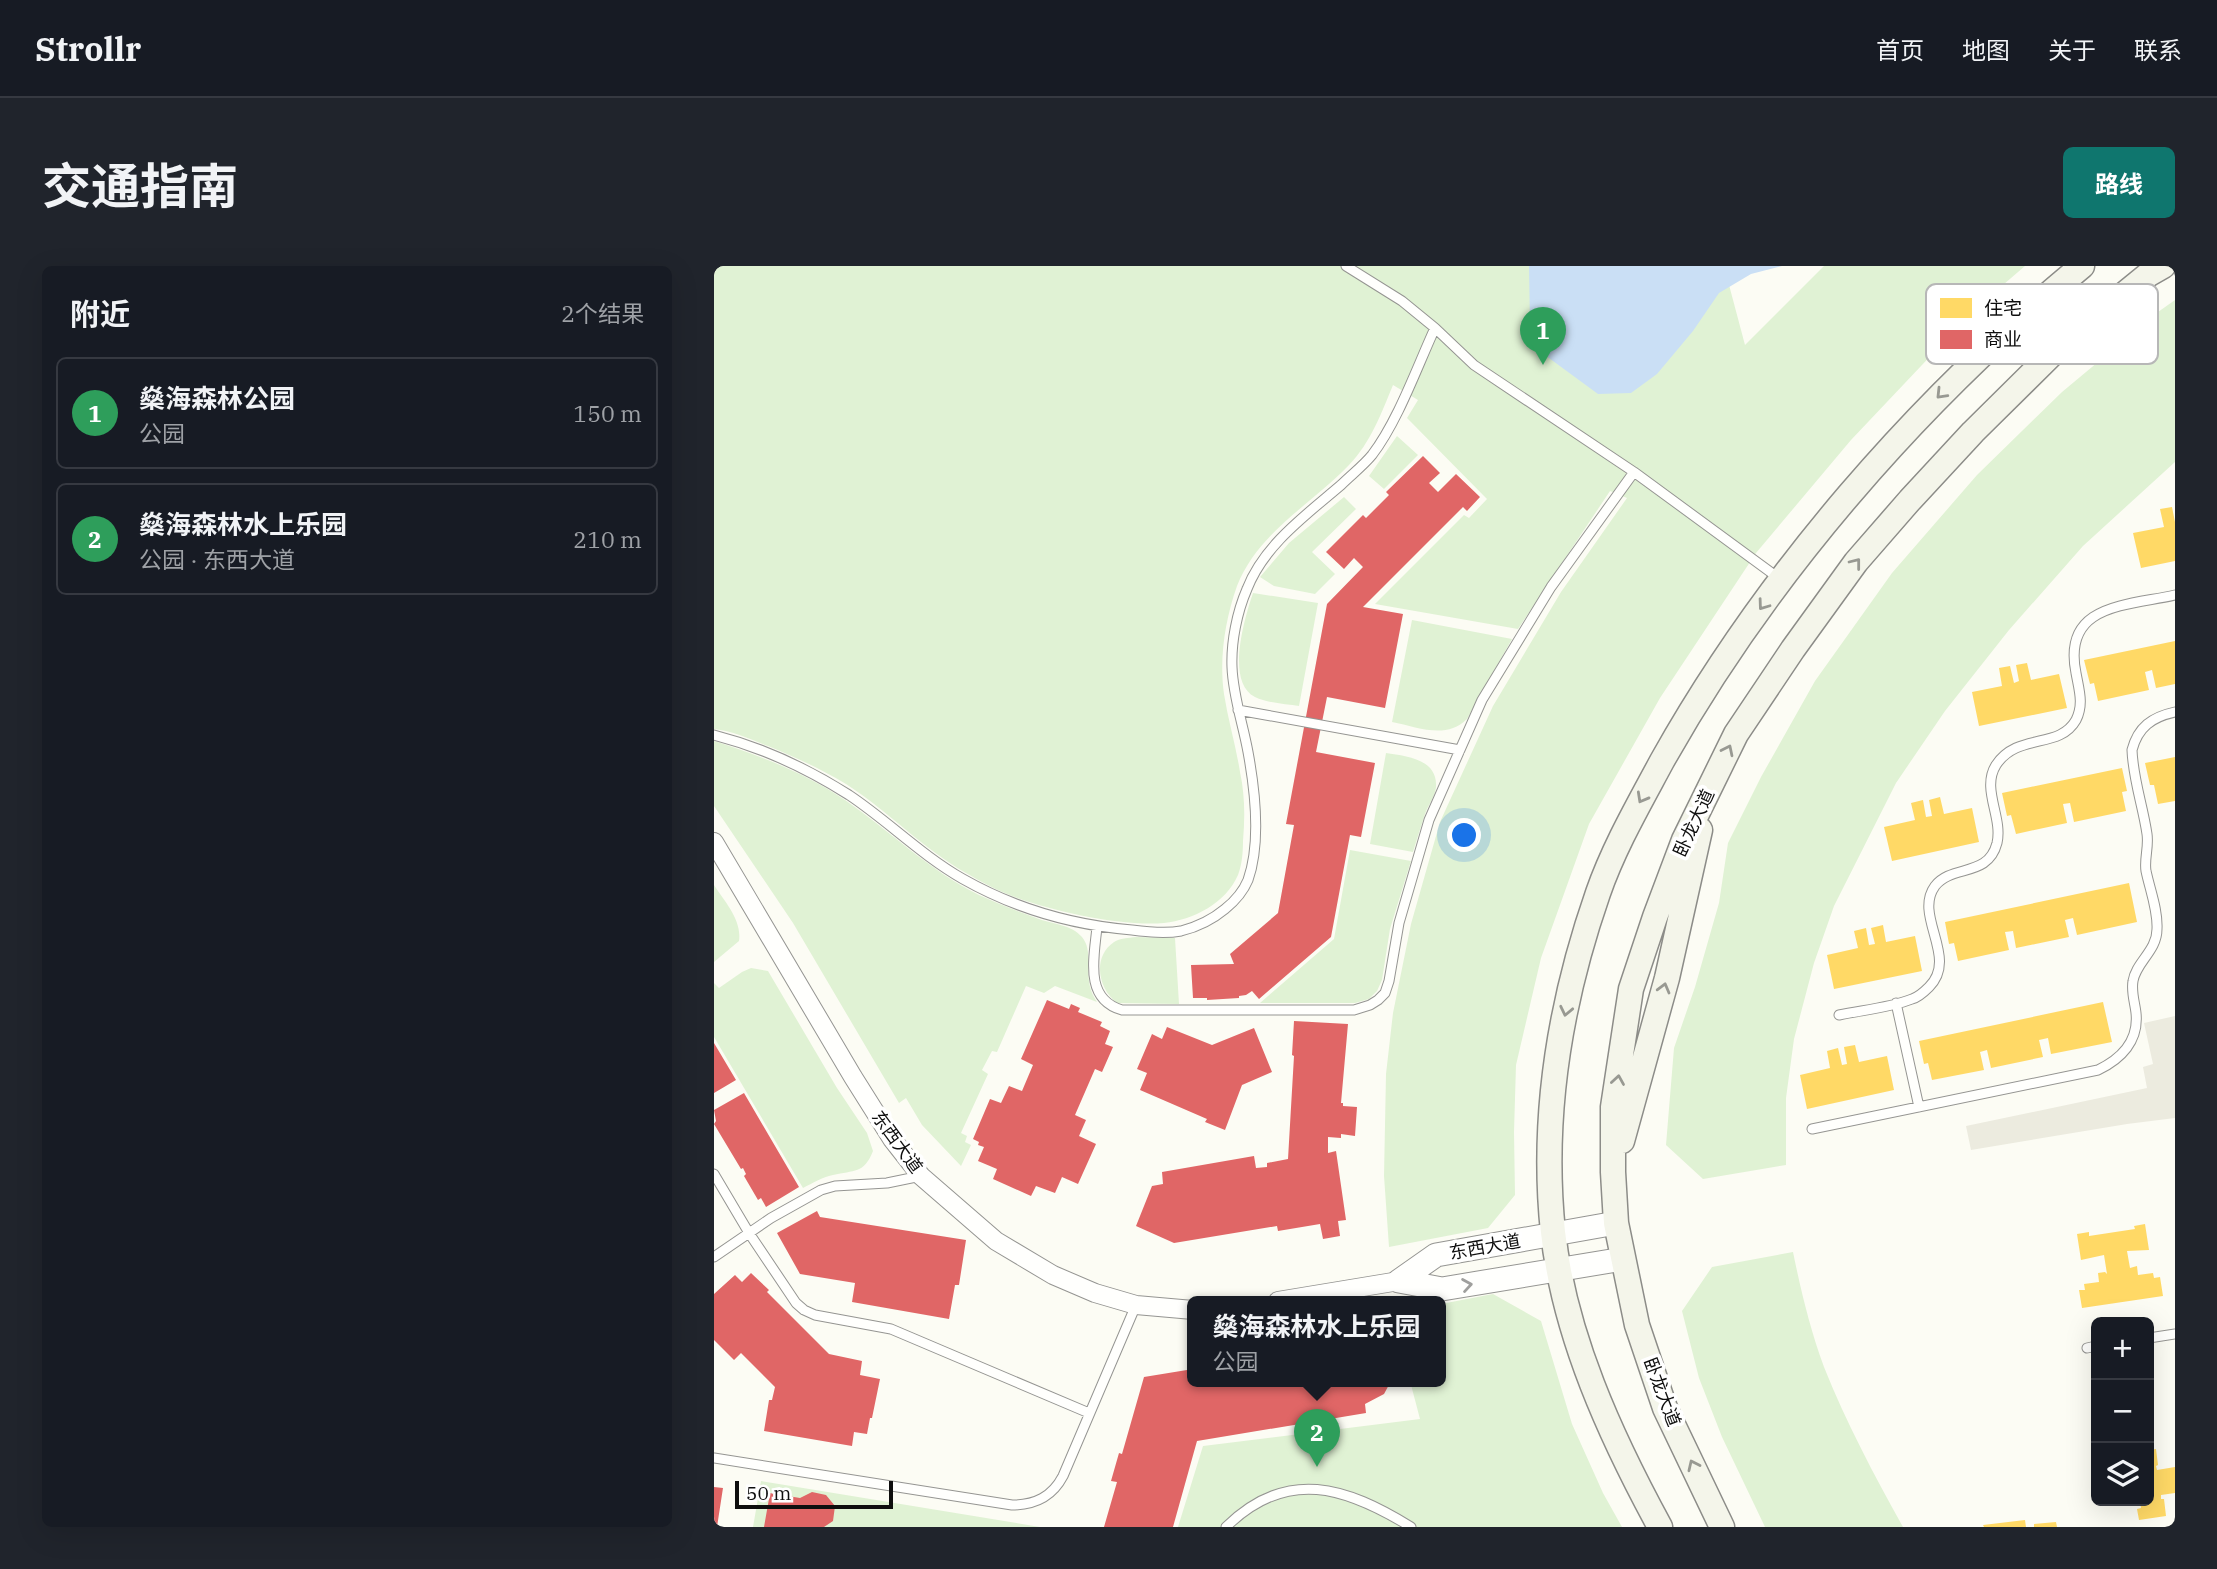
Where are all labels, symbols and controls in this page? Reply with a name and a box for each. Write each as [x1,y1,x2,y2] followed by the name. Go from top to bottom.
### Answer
[35,27,141,70] text: Strollr
[1876,34,1924,66] text: 首页
[1962,34,2010,66] text: 地图
[2048,34,2096,66] text: 关于
[2134,34,2182,66] text: 联系
[2063,147,2175,218] button: 路线
[42,154,238,217] text: 交通指南
[1926,284,2158,364] legend
[70,294,130,333] text: 附近
[1984,296,2022,320] text: 住宅
[561,298,644,328] text: 2个结果
[1520,307,1566,365] pin: 1
[1984,327,2022,351] text: 商业
[139,381,295,415] text: 燊海森林公园
[1937,386,1950,399] one-way arrow
[88,398,102,428] text: 1
[573,398,642,428] text: 150 m
[139,418,185,448] text: 公园
[139,507,347,541] text: 燊海森林水上乐园
[88,524,102,554] text: 2
[573,524,642,554] text: 210 m
[139,544,295,574] text: 公园 · 东西大道
[1848,558,1861,570] one-way arrow
[1759,597,1771,610] one-way arrow
[1720,745,1734,757] one-way arrow
[1668,785,1719,860] street label: 卧龙大道
[1637,790,1650,803] one-way arrow
[1447,818,1481,852] your location
[1656,983,1670,995] one-way arrow
[1559,1005,1574,1017] one-way arrow
[1610,1074,1625,1086] one-way arrow
[867,1106,928,1178] street label: 东西大道
[1447,1229,1522,1264] street label: 东西大道
[1461,1278,1472,1293] one-way arrow
[1187,1296,1446,1387] popup
[1212,1309,1421,1343] text: 燊海森林水上乐园
[2091,1317,2154,1506] map controls
[2091,1317,2154,1380] button: +
[1212,1346,1258,1376] text: 公园
[1639,1354,1686,1430] street label: 卧龙大道
[2091,1380,2154,1443] button: −
[1294,1409,1340,1467] pin: 2
[2091,1443,2154,1506] button: layers
[1687,1460,1701,1472] one-way arrow
[735,1478,892,1510] scale bar
[746,1481,791,1505] text: 50 m

